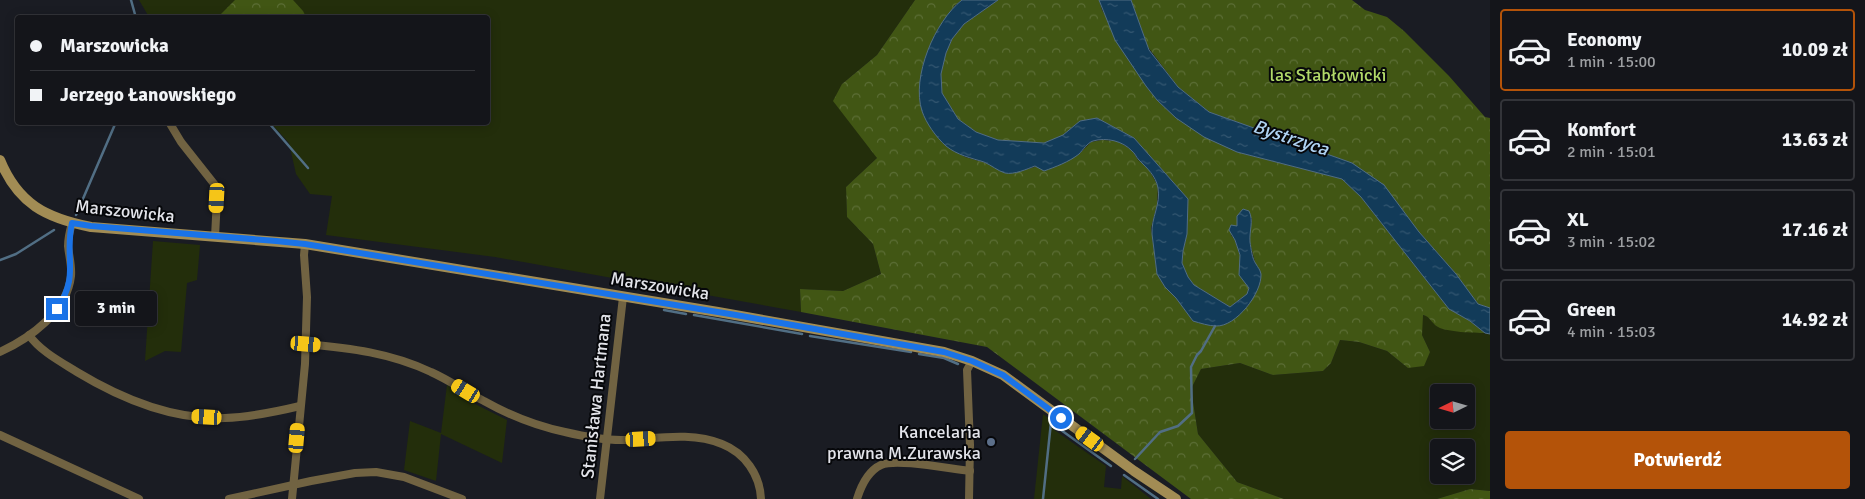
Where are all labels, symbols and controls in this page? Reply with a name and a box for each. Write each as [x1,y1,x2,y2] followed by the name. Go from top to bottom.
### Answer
[1507,28,1552,73] icon: car
[1567,28,1641,52] text: Economy
[60,34,169,58] text: Marszowicka
[1782,38,1848,62] text: 10.09 zł
[1567,52,1656,72] text: 1 min · 15:00
[1270,64,1386,86] park label: las Stabłowicki
[60,83,236,107] text: Jerzego Łanowskiego
[1250,114,1333,162] water label: Bystrzyca
[1507,118,1552,163] icon: car
[1567,118,1636,142] text: Komfort
[1782,128,1848,152] text: 13.63 zł
[1567,142,1656,162] text: 2 min · 15:01
[208,183,225,213] car
[74,195,176,227] street label: Marszowicka
[1507,208,1552,253] icon: car
[1567,208,1589,232] text: XL
[1782,218,1848,242] text: 17.16 zł
[1567,232,1656,252] text: 3 min · 15:02
[609,267,711,305] street label: Marszowicka
[74,292,157,326] callout: 3 min
[46,298,68,320] route end
[97,298,135,318] text: 3 min
[1507,298,1552,343] icon: car
[1567,298,1616,322] text: Green
[1782,308,1848,332] text: 14.92 zł
[576,312,616,480] street label: Stanisława Hartmana
[1567,322,1656,342] text: 4 min · 15:03
[290,335,321,353] car
[449,377,482,405] car
[1430,384,1475,429] north arrow
[1430,384,1475,484] map controls
[1050,407,1072,429] route start
[191,409,222,425] car
[827,421,981,464] place label: Kancelaria prawna M.Zurawska
[288,422,305,454] car
[1073,424,1106,454] car
[625,431,656,447] car
[1505,431,1850,489] button: Potwierdź
[985,436,997,448] marker: Kancelaria prawna M.Zurawska
[1430,439,1475,484] button: layers

